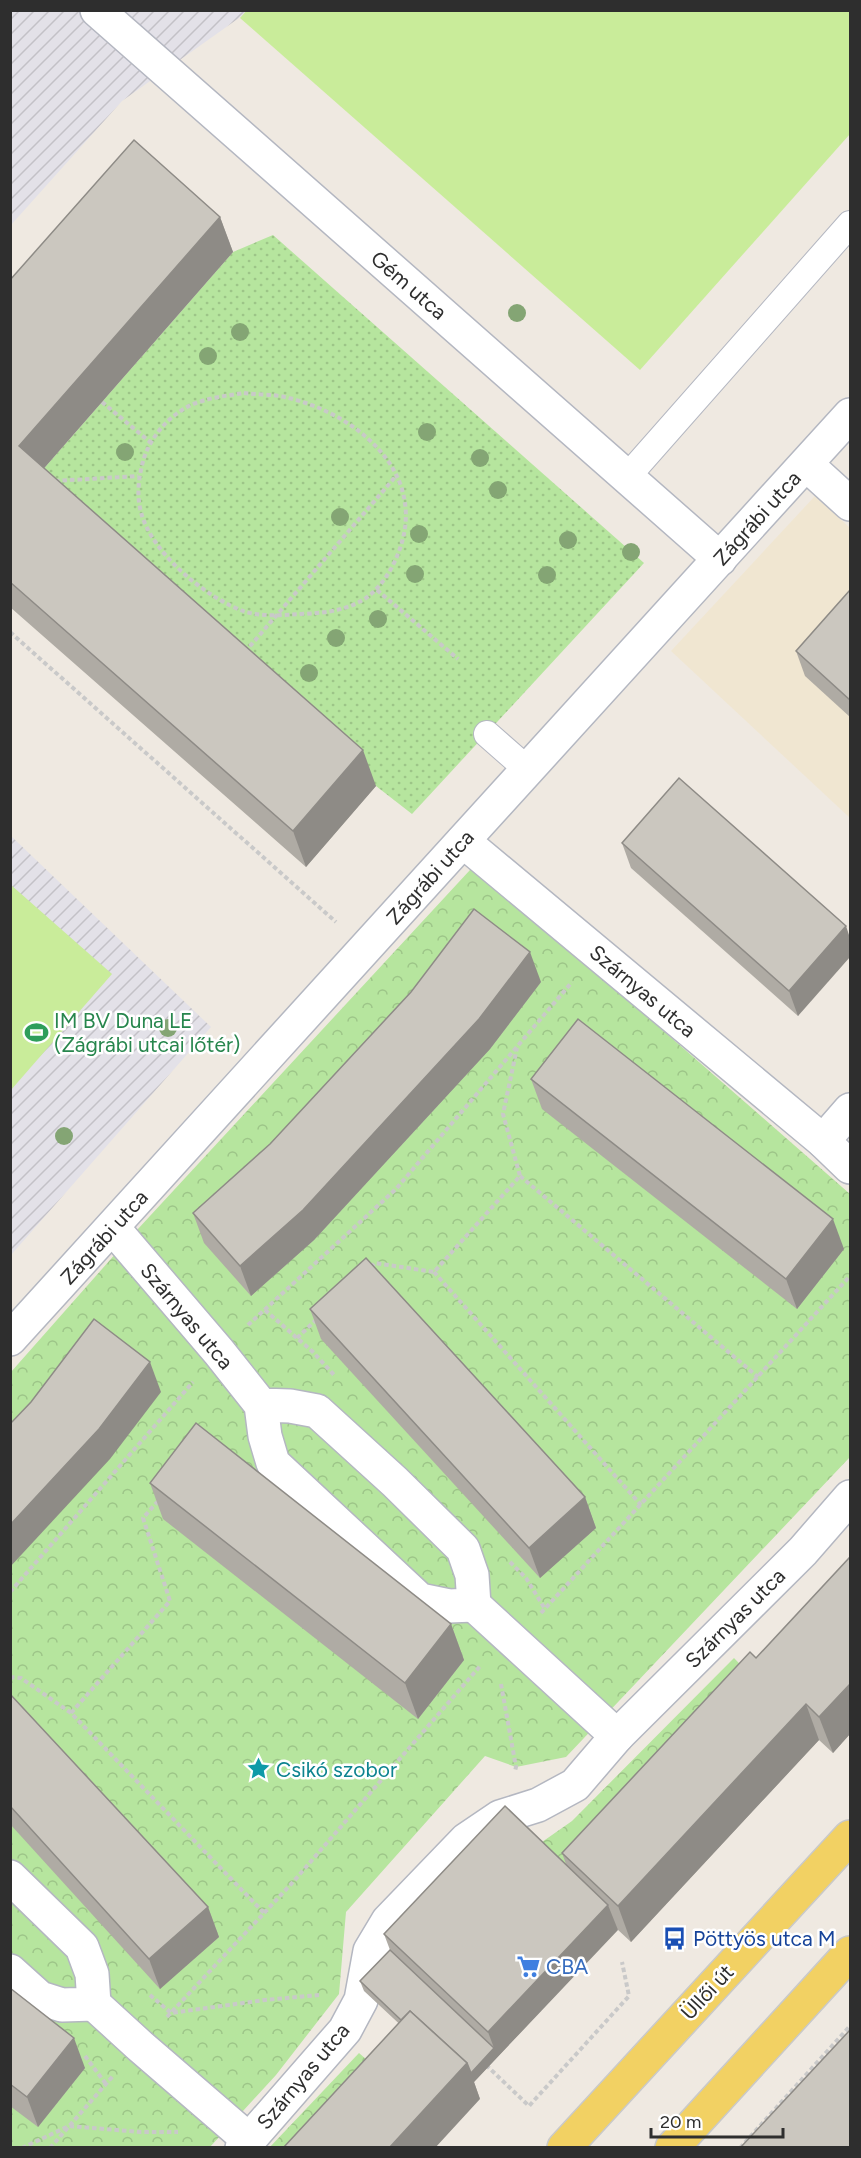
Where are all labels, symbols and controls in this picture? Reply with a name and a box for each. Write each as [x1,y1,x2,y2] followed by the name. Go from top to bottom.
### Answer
[366,245,452,325] street label: Gém utca
[708,466,806,570] street label: Zágrábi utca
[381,825,479,929] street label: Zágrábi utca
[585,939,701,1043] street label: Szárnyas utca
[54,1008,240,1057] place label: IM BV Duna LE (Zágrábi utcai lőtér)
[23,1019,49,1045] sports icon: IM BV Duna LE (Zágrábi utcai lőtér)
[55,1185,153,1289] street label: Zágrábi utca
[135,1258,239,1374] street label: Szárnyas utca
[680,1563,790,1673] street label: Szárnyas utca
[245,1756,271,1782] place icon: Csikó szobor
[276,1757,397,1782] place label: Csikó szobor
[662,1925,688,1951] bus stop icon: Pöttyös utca M
[693,1926,836,1951] place label: Pöttyös utca M
[515,1953,541,1979] supermarket icon: CBA
[546,1954,588,1979] place label: CBA
[675,1959,739,2025] street label: Üllői út
[251,2018,355,2134] street label: Szárnyas utca
[651,2101,783,2139] scale bar
[660,2111,701,2133] text: 20 m

